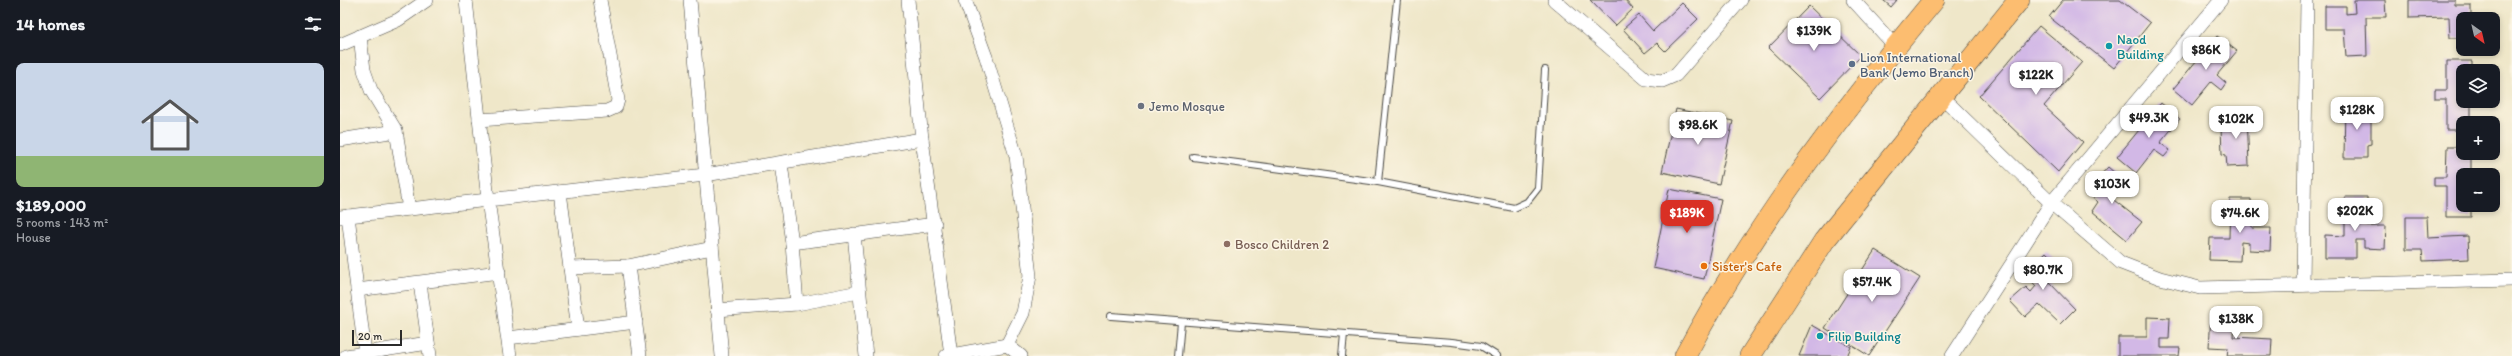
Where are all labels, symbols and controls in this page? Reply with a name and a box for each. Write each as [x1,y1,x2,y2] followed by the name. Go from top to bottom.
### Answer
[2456,12,2500,56] north arrow
[2456,12,2500,212] map controls
[302,13,324,35] icon: filters
[16,14,85,34] text: 14 homes
[1786,18,1842,52] pin: $139K
[1797,23,1831,38] text: $139K
[2117,32,2164,62] place label: Naod Building
[2182,37,2230,71] pin: $86K
[2104,41,2114,51] marker: Naod Building
[2192,42,2220,57] text: $86K
[1860,50,1974,80] place label: Lion International Bank (Jemo Branch)
[1847,59,1857,69] marker: Lion International Bank (Jemo Branch)
[2008,62,2064,96] pin: $122K
[2456,64,2500,108] button: layers
[2019,67,2053,82] text: $122K
[134,89,206,161] icon: home
[2329,97,2385,131] pin: $128K
[1149,99,1225,114] place label: Jemo Mosque
[1136,101,1146,111] marker: Jemo Mosque
[2340,102,2374,117] text: $128K
[2116,105,2182,139] pin: $49.3K
[2208,106,2264,140] pin: $102K
[2129,110,2169,125] text: $49.3K
[2218,111,2254,126] text: $102K
[1665,112,1731,146] pin: $98.6K
[2456,116,2500,160] button: +
[1679,117,1717,132] text: $98.6K
[2456,168,2500,212] button: −
[2084,171,2140,205] pin: $103K
[2094,176,2130,191] text: $103K
[16,195,86,215] text: $189,000
[2327,198,2383,232] pin: $202K
[1659,200,1715,234] pin: $189K
[2207,200,2273,234] pin: $74.6K
[2337,203,2373,218] text: $202K
[1670,205,1704,220] text: $189K
[2220,205,2260,220] text: $74.6K
[16,215,108,230] text: 5 rooms · 143 m²
[16,230,51,245] text: House
[1235,237,1329,252] place label: Bosco Children 2
[1222,239,1232,249] marker: Bosco Children 2
[2010,257,2076,291] pin: $80.7K
[1712,259,1782,274] place label: Sister's Cafe
[1699,261,1709,271] marker: Sister's Cafe
[2023,262,2063,277] text: $80.7K
[1839,269,1905,303] pin: $57.4K
[1852,274,1892,289] text: $57.4K
[2208,306,2264,340] pin: $138K
[2218,311,2254,326] text: $138K
[352,328,402,347] scale bar
[1828,329,1901,344] place label: Filip Building
[358,330,382,343] text: 20 m
[1815,331,1825,341] marker: Filip Building

